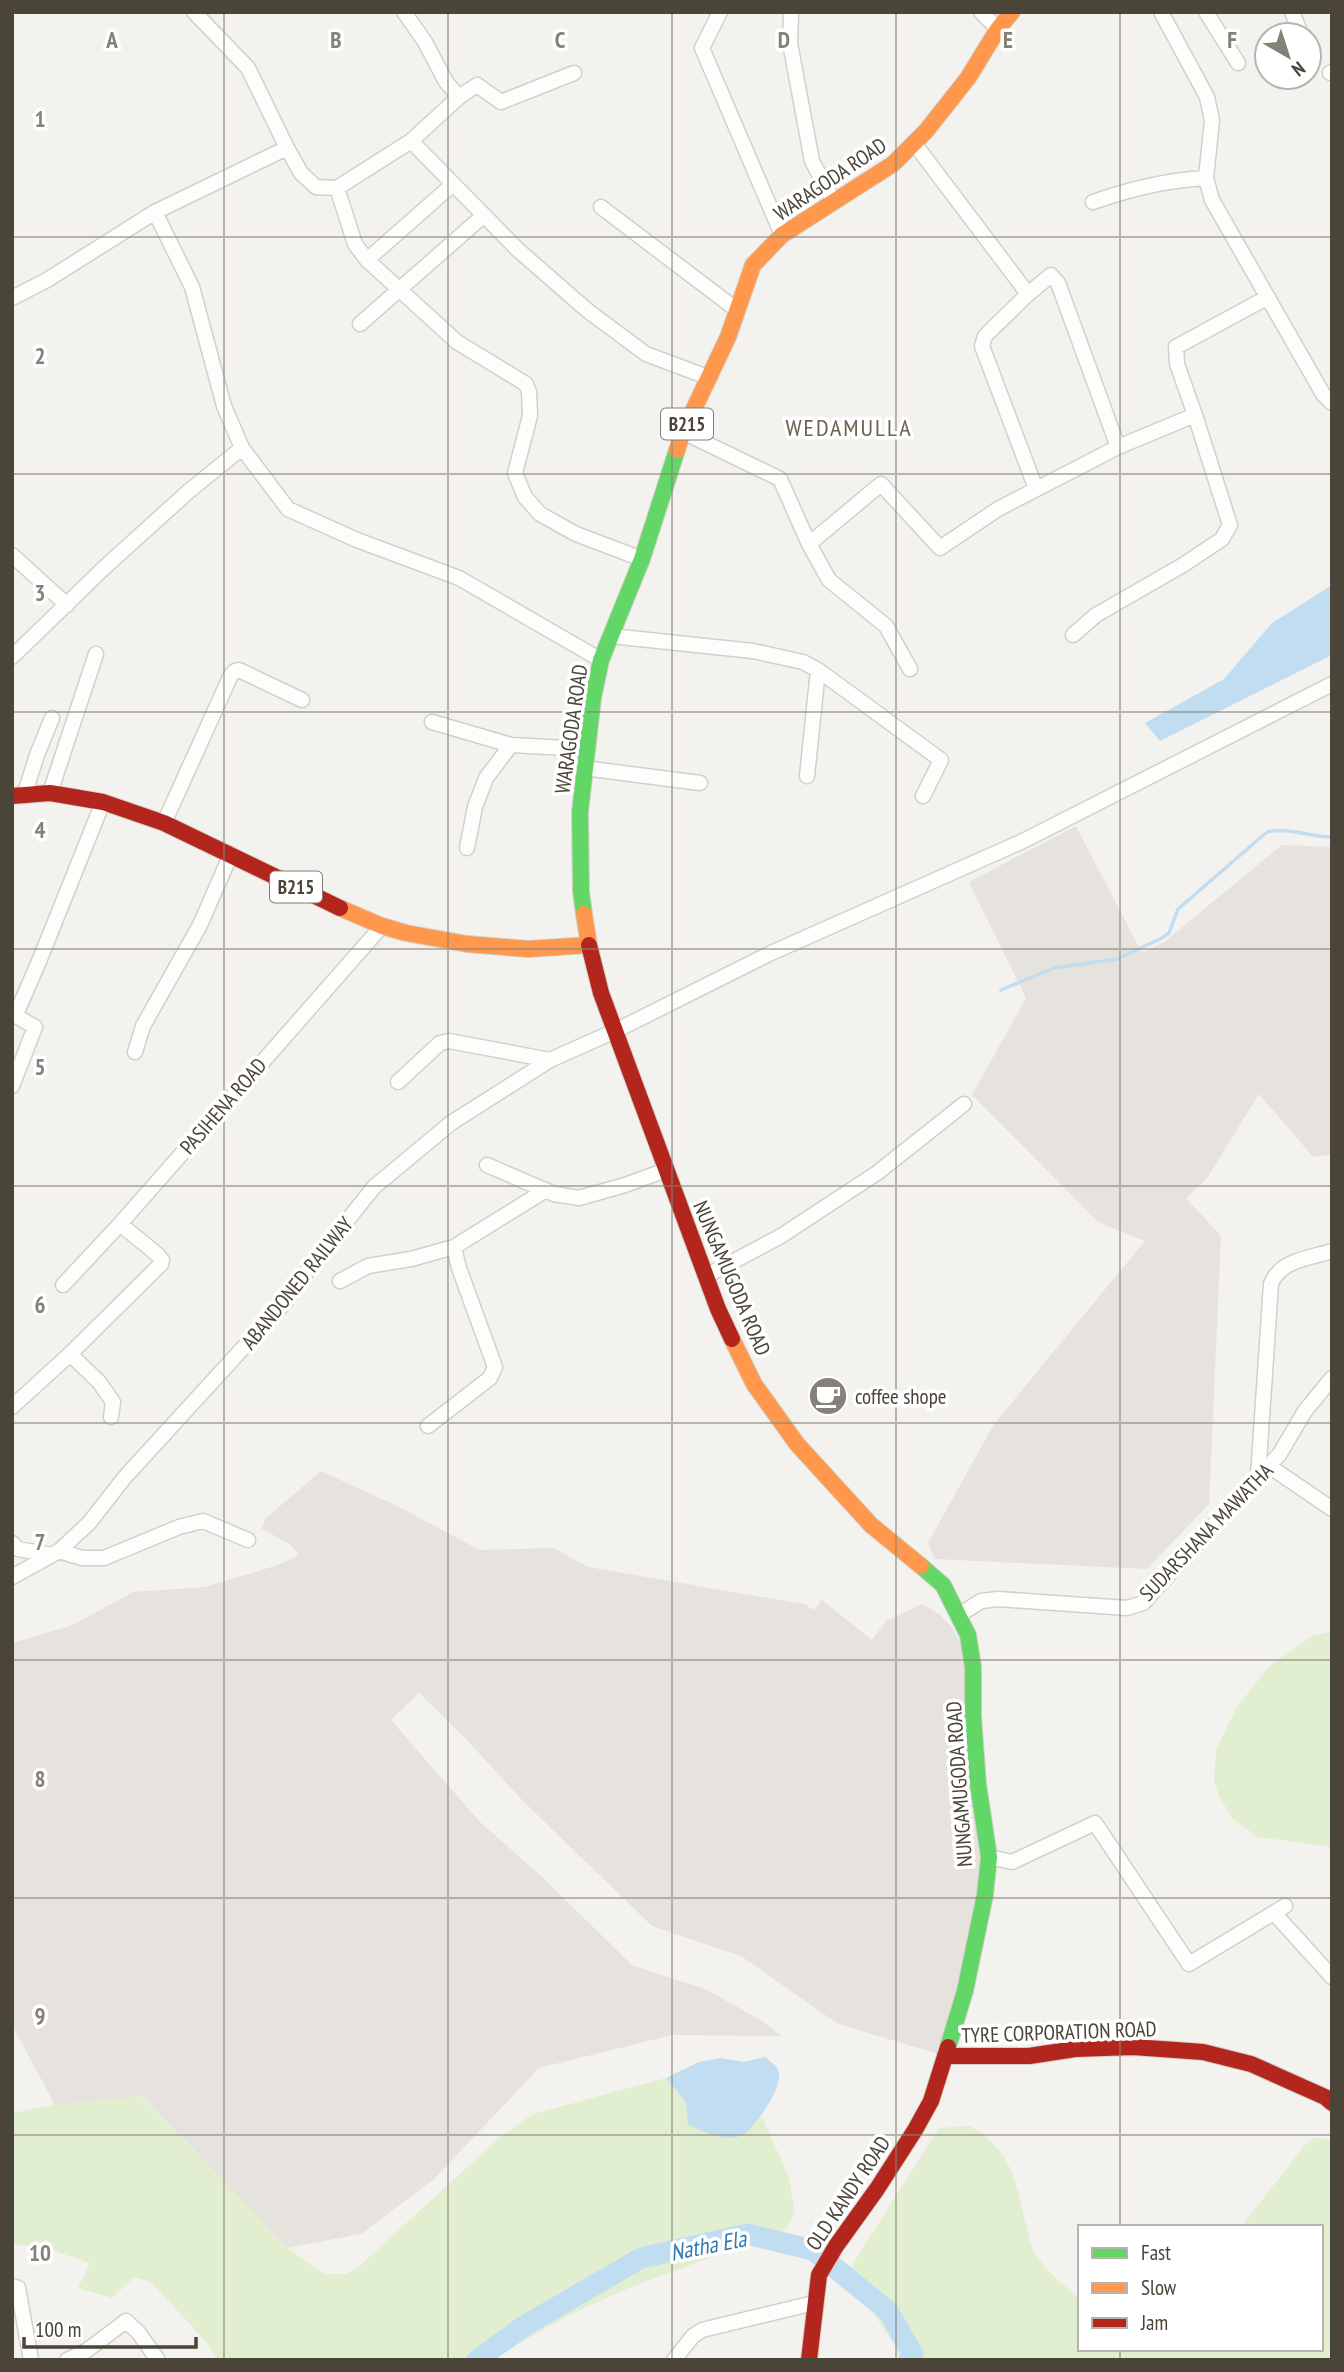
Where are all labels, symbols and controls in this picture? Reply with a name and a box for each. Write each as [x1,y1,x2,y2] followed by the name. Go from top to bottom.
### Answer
[1253,21,1323,91] north arrow
[105,25,118,54] text: A
[330,25,342,54] text: B
[555,25,566,54] text: C
[778,25,790,54] text: D
[1003,25,1013,54] text: E
[1227,25,1237,54] text: F
[1287,57,1310,82] text: N
[35,104,46,133] text: 1
[768,131,892,227] street label: WARAGODA ROAD
[35,341,46,370] text: 2
[661,408,713,440] road number: B215
[785,412,913,443] district label: WEDAMULLA
[35,578,46,607] text: 3
[549,663,593,795] street label: WARAGODA ROAD
[35,815,46,844] text: 4
[270,872,322,902] road number: B215
[35,1052,46,1081] text: 5
[174,1052,272,1160] street label: PASIHENA ROAD
[687,1196,777,1360] street label: NUNGAMUGODA ROAD
[235,1211,359,1355] street label: ABANDONED RAILWAY
[35,1290,46,1319] text: 6
[807,1375,849,1417] cafe icon: coffee shope
[855,1383,946,1410] place label: coffee shope
[1133,1457,1279,1607] street label: SUDARSHANA MAWATHA
[35,1527,46,1556] text: 7
[940,1700,978,1868] street label: NUNGAMUGODA ROAD
[35,1764,46,1793] text: 8
[35,2001,46,2030] text: 9
[961,2015,1157,2049] street label: TYRE CORPORATION ROAD
[800,2131,896,2255] street label: OLD KANDY ROAD
[668,2223,750,2267] water label: Natha Ela
[1078,2225,1323,2351] legend
[29,2238,51,2267] text: 10
[1141,2239,1171,2266] text: Fast
[1141,2274,1177,2301] text: Slow
[24,2306,196,2350] scale bar
[1140,2309,1168,2336] text: Jam
[35,2316,81,2343] text: 100 m

